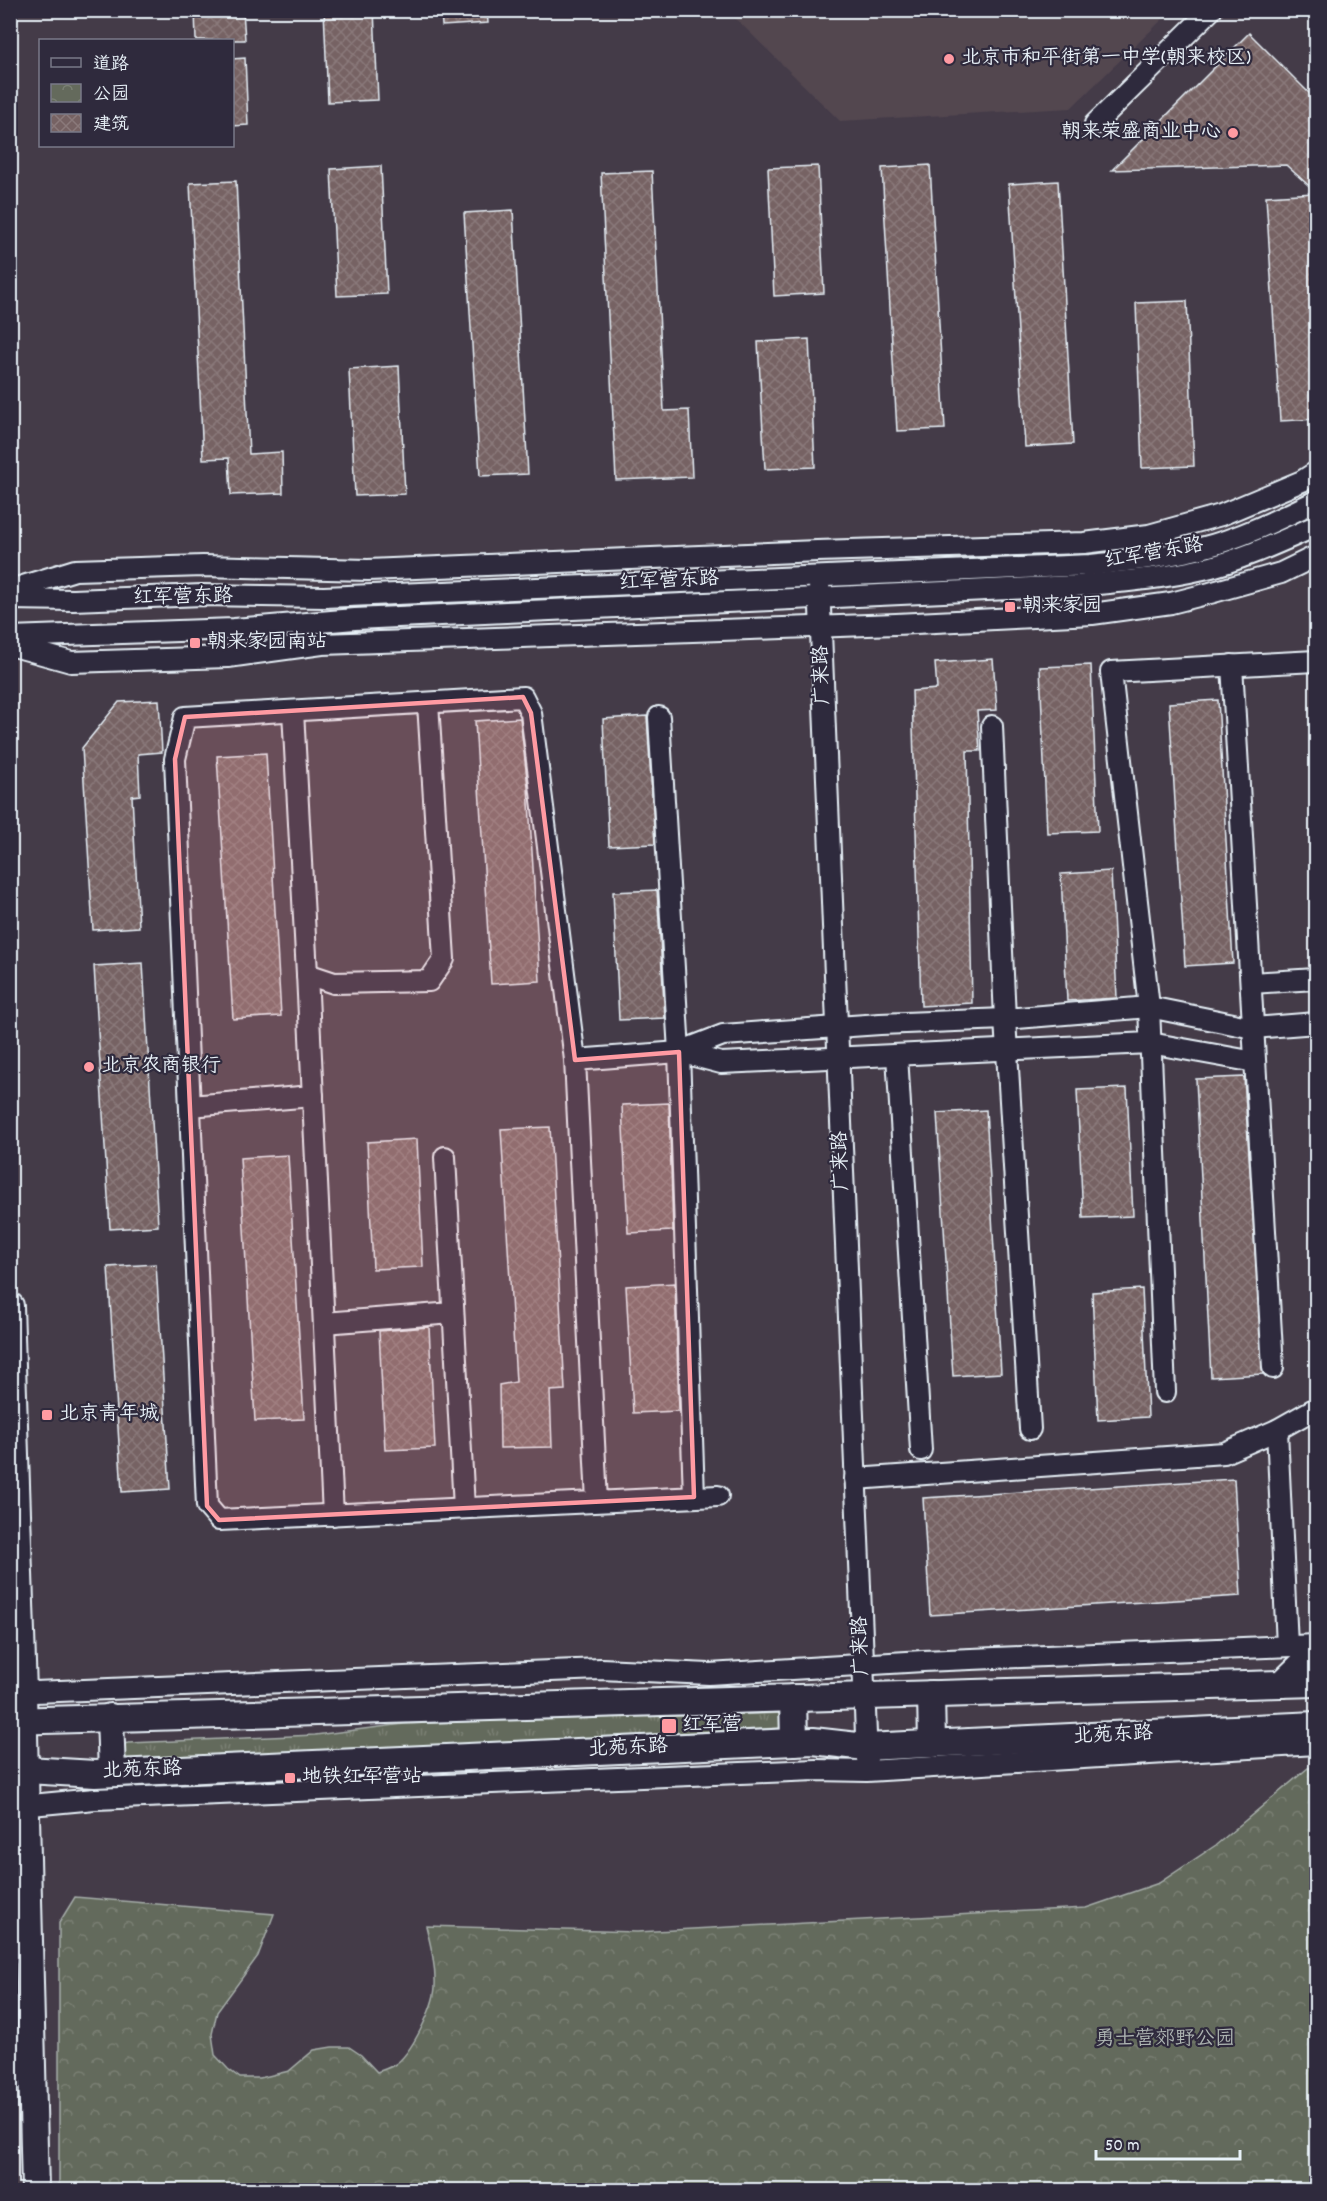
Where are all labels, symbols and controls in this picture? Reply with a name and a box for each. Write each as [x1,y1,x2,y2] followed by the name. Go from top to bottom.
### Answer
[39,39,234,147] legend
[961,45,1251,73] place label: 北京市和平街第一中学(朝来校区)
[942,52,956,66] marker: 北京市和平街第一中学(朝来校区)
[93,53,129,78] text: 道路
[93,83,129,108] text: 公园
[93,113,129,138] text: 建筑
[1061,119,1221,147] place label: 朝来荣盛商业中心
[1226,126,1240,140] marker: 朝来荣盛商业中心
[1102,531,1207,576] street label: 红军营东路
[618,565,721,599] street label: 红军营东路
[133,583,234,613] street label: 红军营东路
[1022,593,1102,621] place label: 朝来家园
[1003,600,1017,614] marker: 朝来家园
[207,629,327,657] place label: 朝来家园南站
[188,636,202,650] marker: 朝来家园南站
[808,644,838,705] street label: 广来路
[101,1053,221,1081] place label: 北京农商银行
[82,1060,96,1074] marker: 北京农商银行
[827,1130,857,1191] street label: 广来路
[59,1401,159,1429] place label: 北京青年城
[40,1408,54,1422] marker: 北京青年城
[847,1615,877,1676] street label: 广来路
[682,1712,742,1740] place label: 红军营
[660,1717,678,1735] marker: 红军营
[1072,1720,1155,1752] street label: 北苑东路
[587,1733,670,1765] street label: 北苑东路
[102,1756,183,1786] street label: 北苑东路
[302,1764,422,1792] place label: 地铁红军营站
[283,1771,297,1785] marker: 地铁红军营站
[1095,2026,1235,2054] park label: 勇士营郊野公园
[1096,2123,1240,2161] scale bar
[1105,2134,1140,2159] text: 50 m

